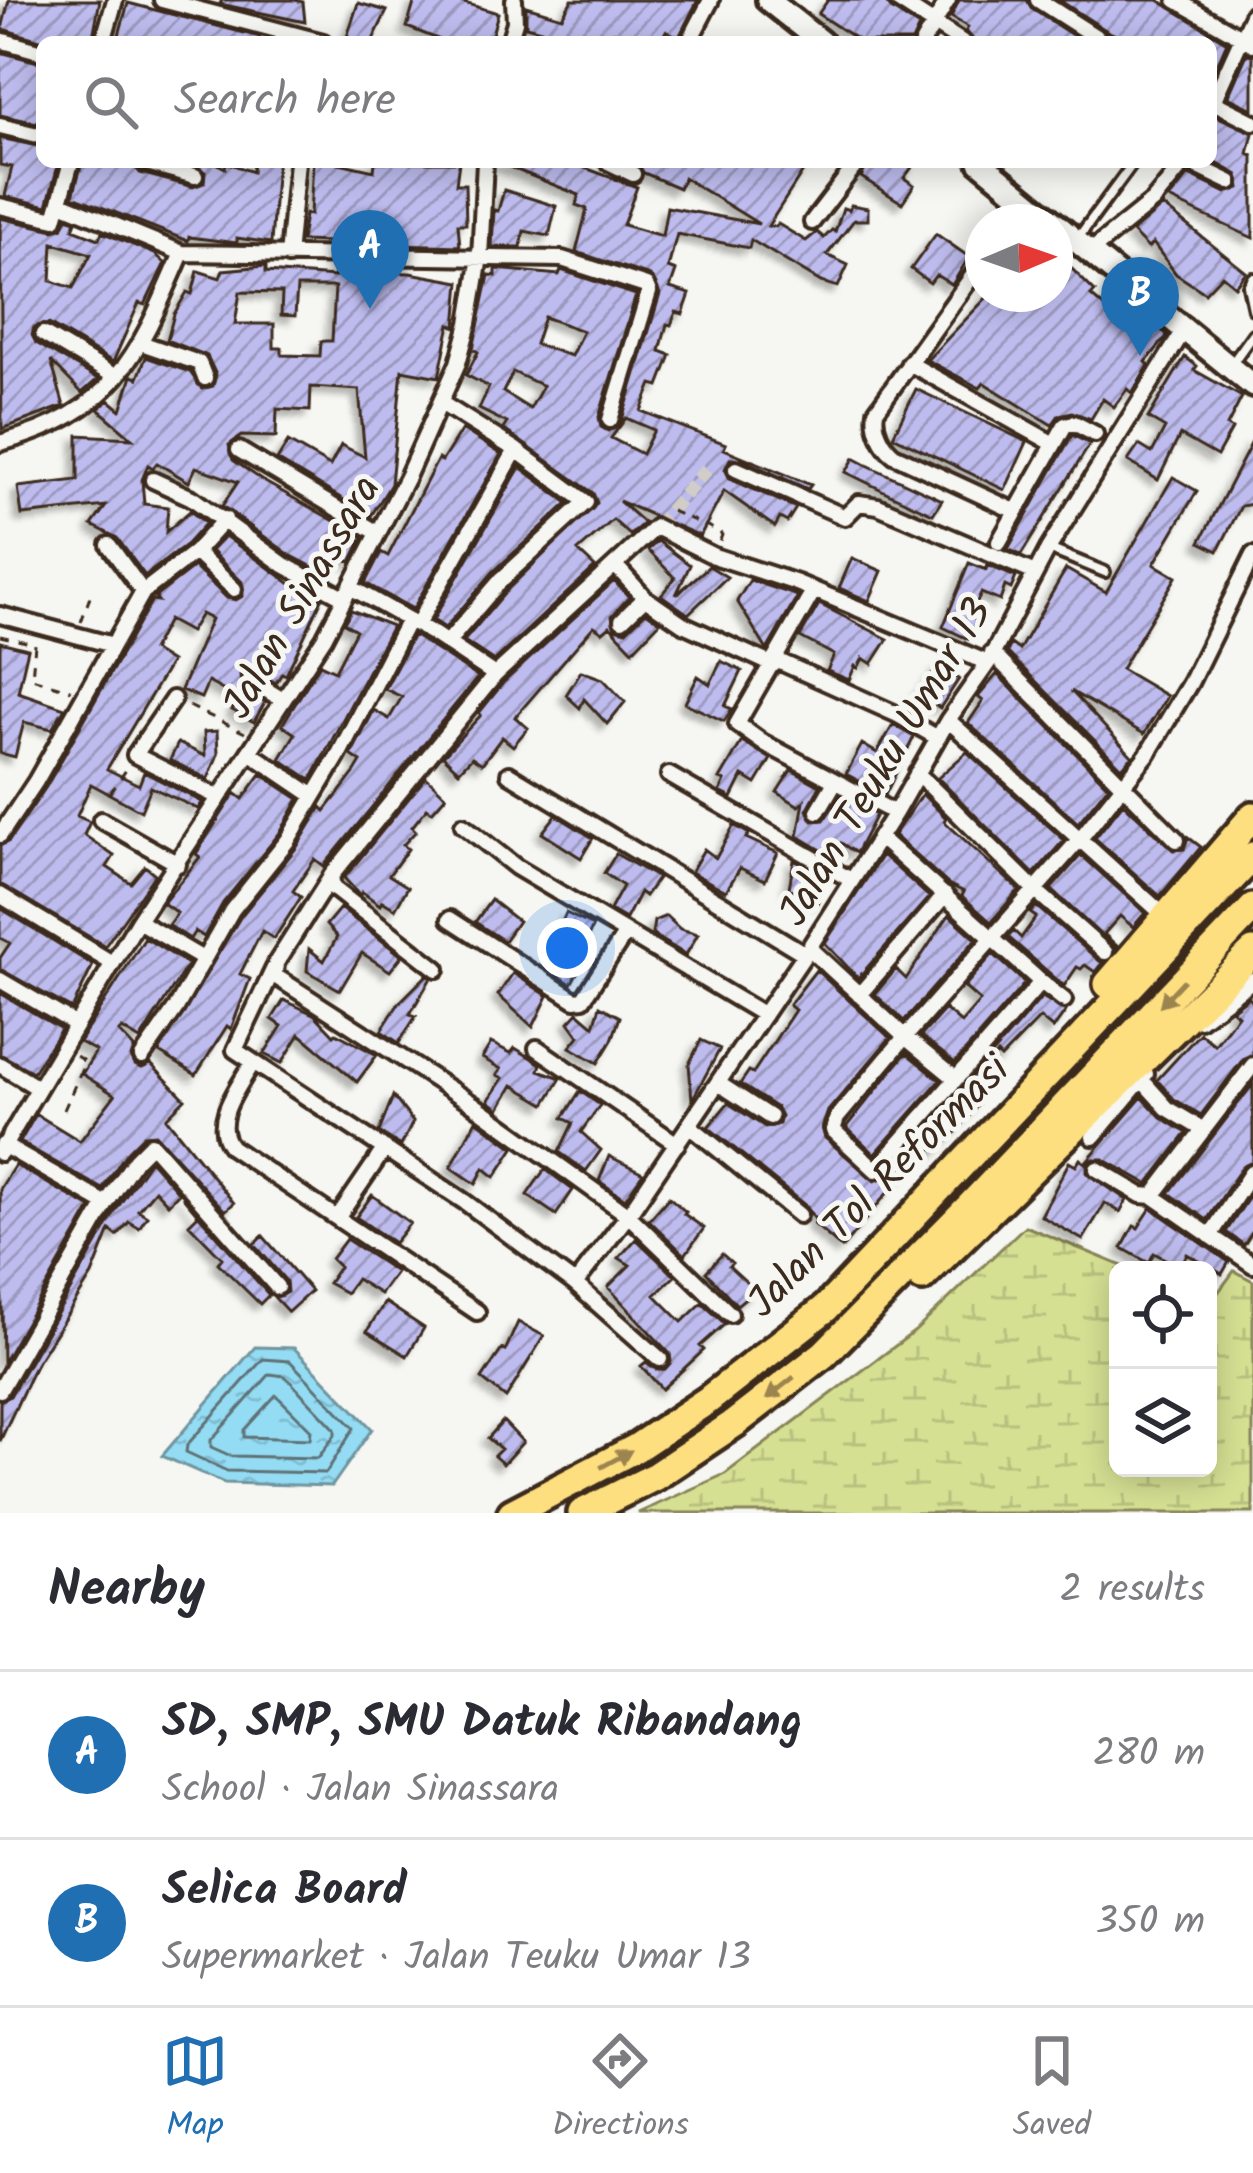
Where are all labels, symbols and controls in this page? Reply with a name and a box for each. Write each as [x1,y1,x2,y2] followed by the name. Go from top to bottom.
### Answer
[36,36,1217,168] search box
[174,66,396,138] text: Search here
[78,69,144,135] icon: search
[965,204,1073,312] north arrow
[331,210,409,309] pin: A
[1101,257,1179,356] pin: B
[206,463,400,732] street label: Jalan Sinassara
[762,586,1012,940] street label: Jalan Teuku Umar 13
[537,918,597,978] your location
[1159,978,1187,1007] one-way arrow
[732,1039,1028,1335] street label: Jalan Tol Reformasi
[1109,1261,1217,1477] map controls
[1109,1261,1217,1369] button: locate
[1109,1369,1217,1477] button: layers
[764,1375,795,1400] one-way arrow
[598,1449,633,1470] one-way arrow
[48,1551,205,1632] text: Nearby
[1060,1560,1205,1622] text: 2 results
[162,1688,802,1760] text: SD, SMP, SMU Datuk Ribandang
[75,1724,99,1786] text: A
[1093,1724,1205,1786] text: 280 m
[162,1760,559,1822] text: School · Jalan Sinassara
[162,1856,407,1928] text: Selica Board
[75,1892,99,1954] text: B
[1096,1892,1205,1954] text: 350 m
[162,1928,751,1990] text: Supermarket · Jalan Teuku Umar 13
[162,2028,228,2153] tab: Map
[552,2028,689,2153] tab: Directions
[1013,2028,1091,2153] tab: Saved

